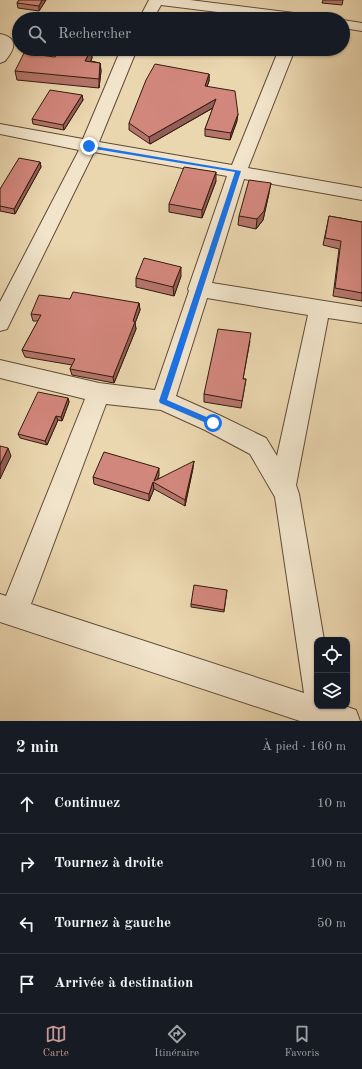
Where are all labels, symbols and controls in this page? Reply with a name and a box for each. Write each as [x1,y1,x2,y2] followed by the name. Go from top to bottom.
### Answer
[12,12,350,56] search box
[26,23,48,45] icon: search
[58,27,131,42] text: Rechercher
[80,137,98,155] route end
[204,414,222,432] route start
[314,637,350,709] map controls
[314,637,350,673] button: locate
[314,673,350,709] button: layers
[16,739,59,756] text: 2 min
[262,740,346,753] text: À pied · 160 m
[16,793,38,815] icon: ahead
[54,796,120,811] text: Continuez
[317,797,346,810] text: 10 m
[16,853,38,875] icon: right
[54,856,164,871] text: Tournez à droite
[309,857,346,870] text: 100 m
[16,913,38,935] icon: left
[54,916,171,931] text: Tournez à gauche
[317,917,346,930] text: 50 m
[16,973,38,995] icon: arrive
[54,976,193,991] text: Arrivée à destination
[43,1023,69,1061] tab: Carte
[154,1023,199,1061] tab: Itinéraire
[284,1023,319,1061] tab: Favoris

